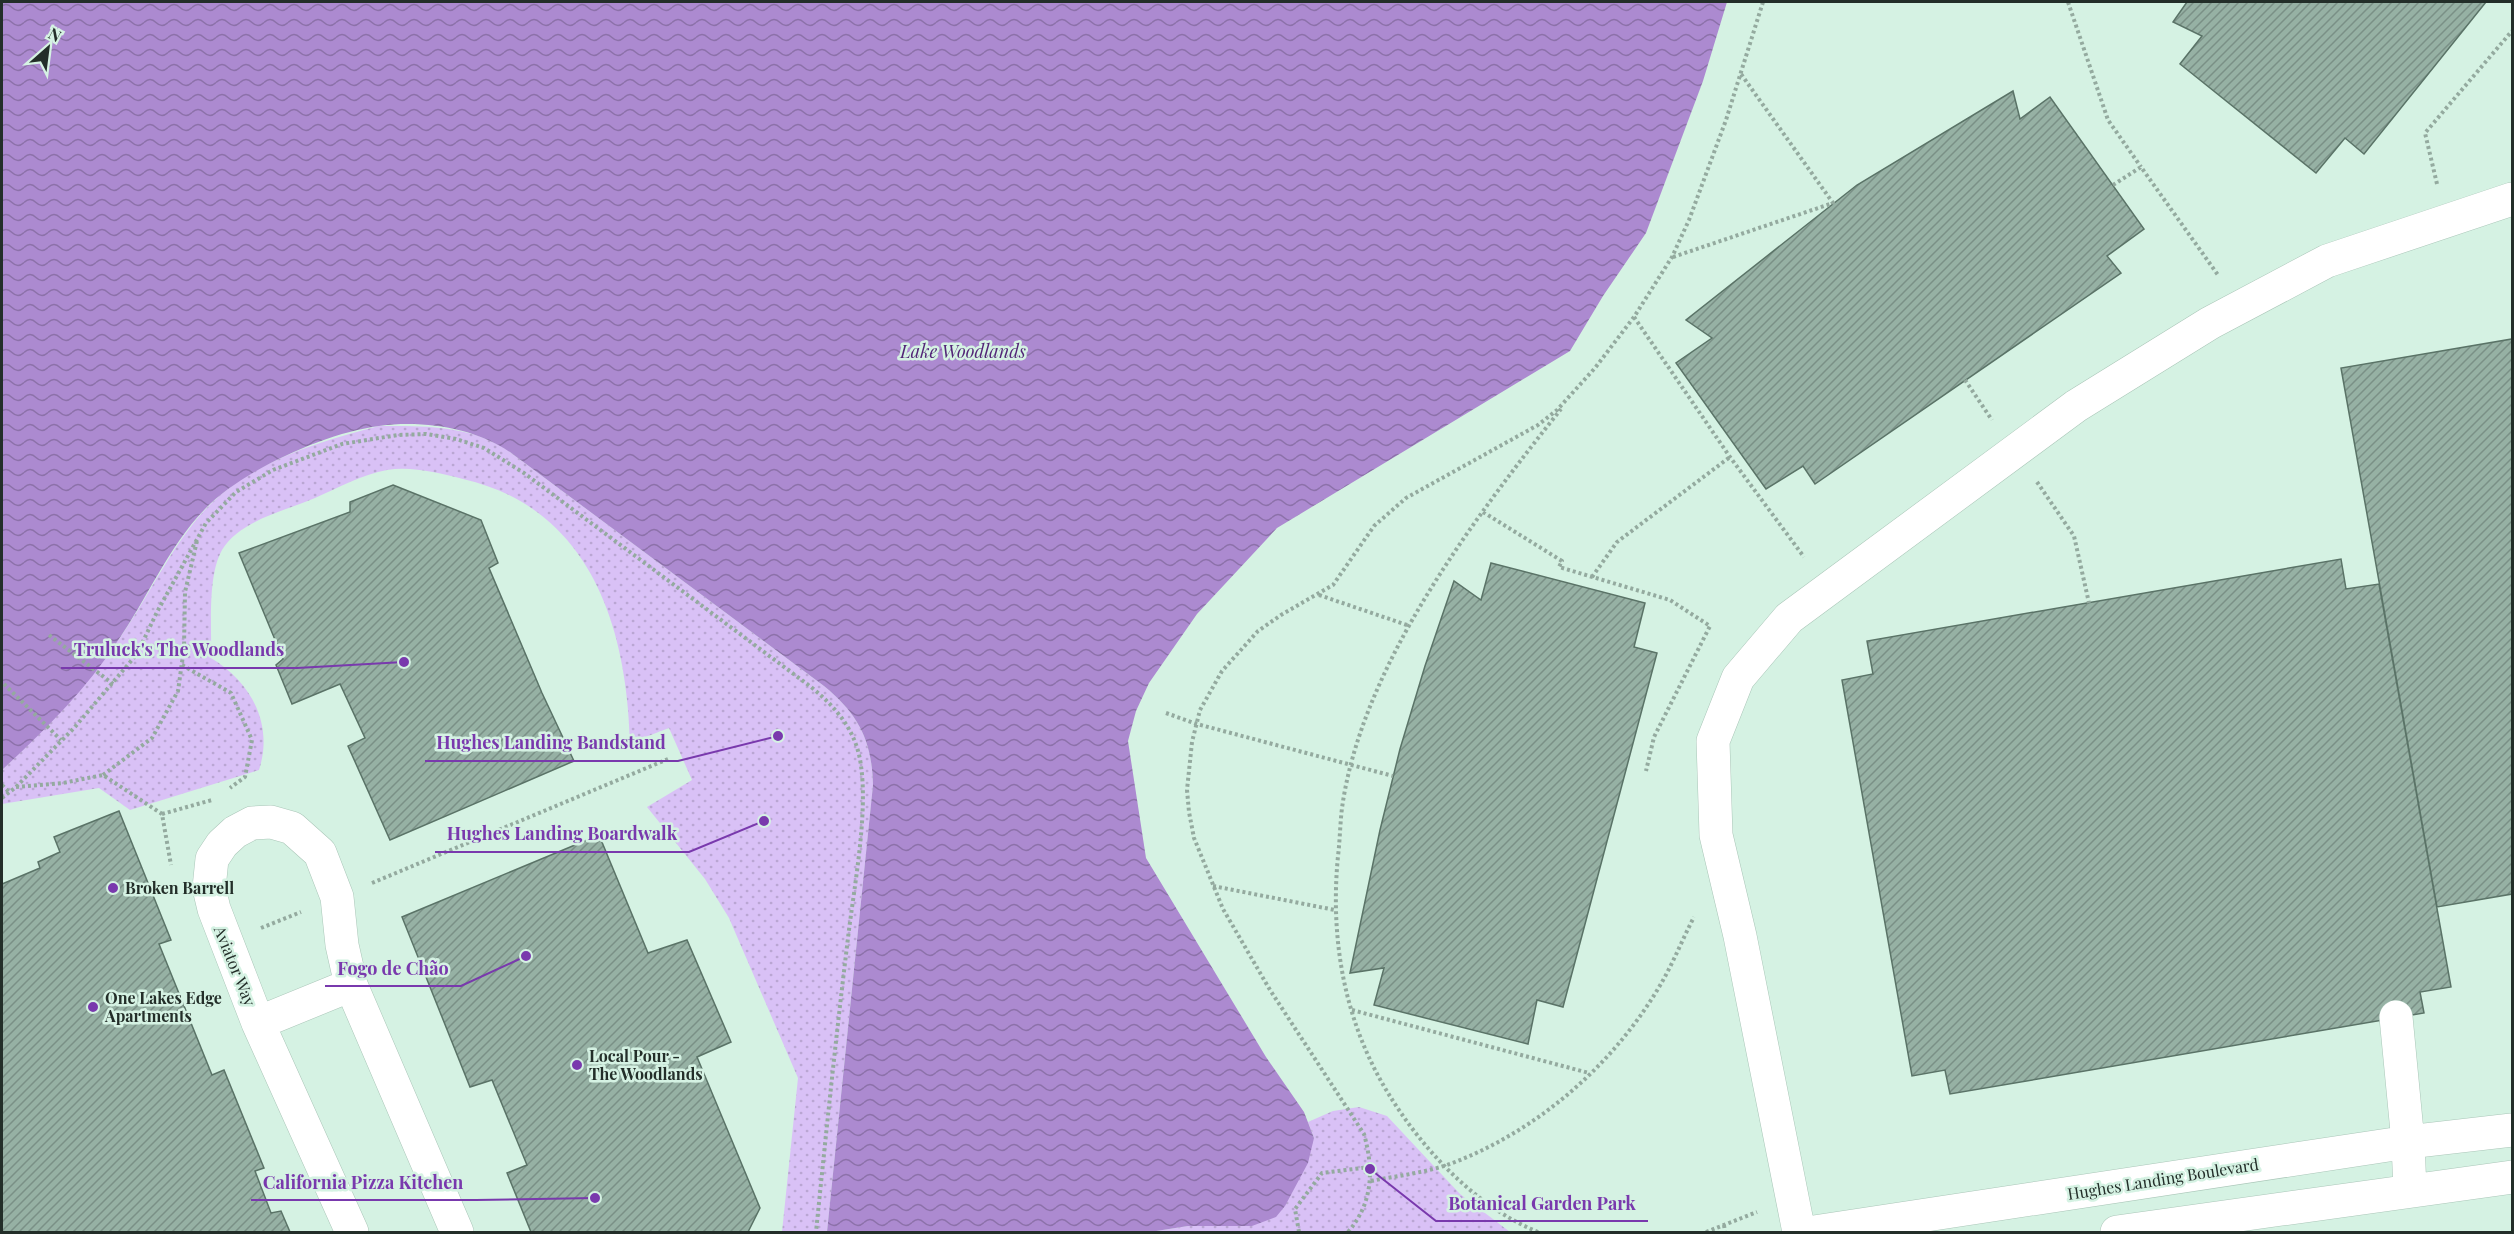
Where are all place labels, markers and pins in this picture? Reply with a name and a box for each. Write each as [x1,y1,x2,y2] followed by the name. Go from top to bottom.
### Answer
[61,632,297,668] callout: Truluck's The Woodlands
[425,725,678,761] callout: Hughes Landing Bandstand
[435,816,689,852] callout: Hughes Landing Boardwalk
[125,877,234,898] place label: Broken Barrell
[106,881,120,895] marker: Broken Barrell
[325,950,461,986] callout: Fogo de Chão
[104,987,222,1026] place label: One Lakes Edge Apartments
[86,1000,100,1014] marker: One Lakes Edge Apartments
[589,1045,703,1084] place label: Local Pour - The Woodlands
[570,1058,584,1072] marker: Local Pour - The Woodlands
[251,1164,476,1200] callout: California Pizza Kitchen
[1436,1185,1648,1221] callout: Botanical Garden Park

